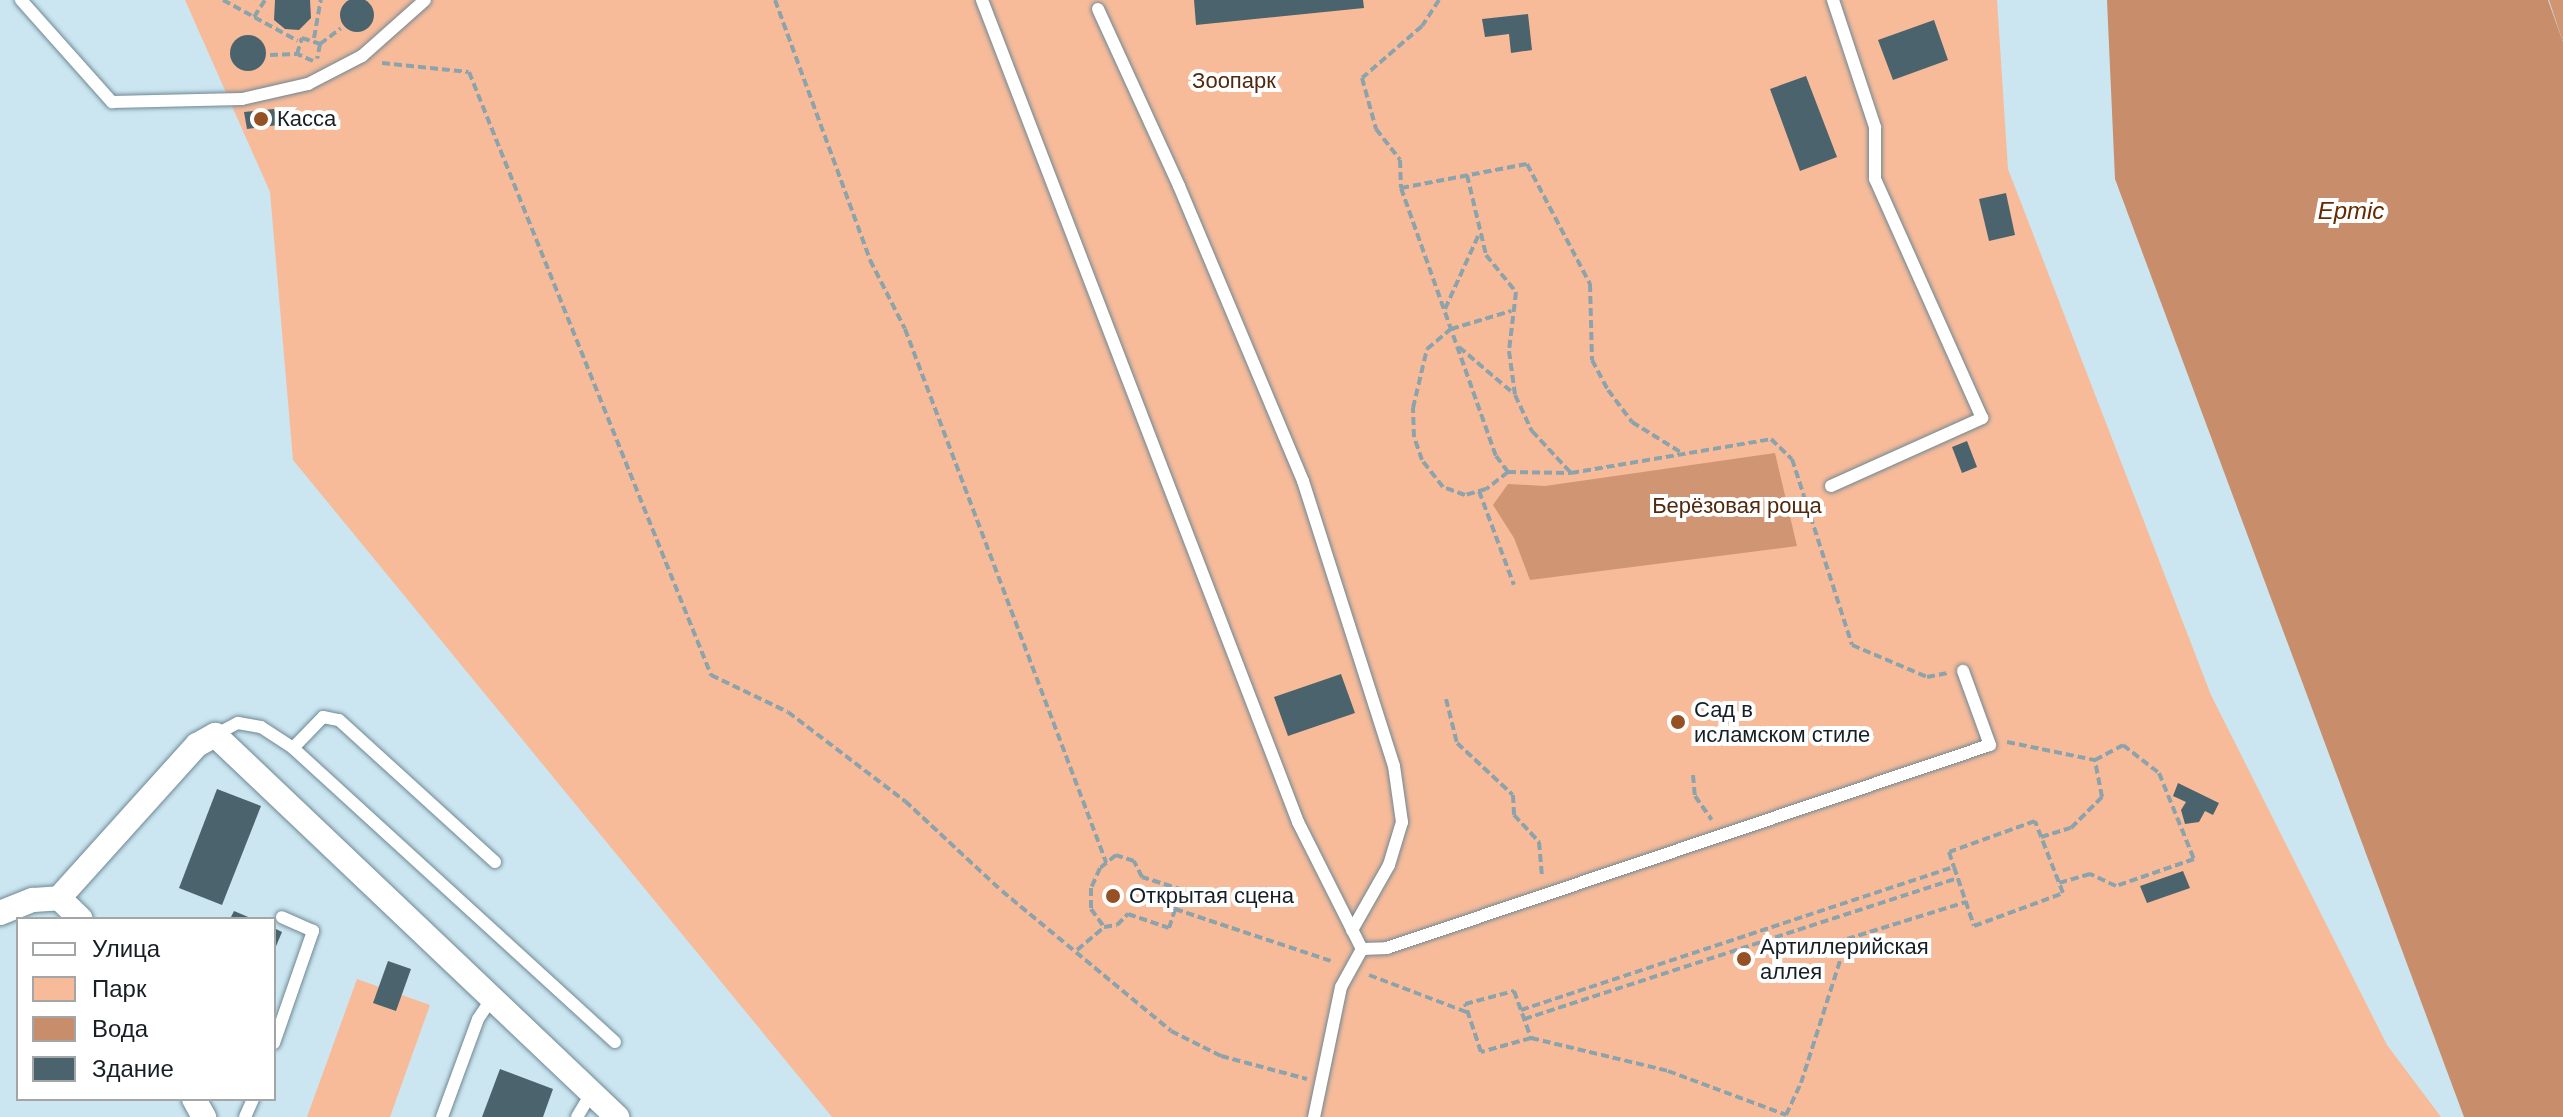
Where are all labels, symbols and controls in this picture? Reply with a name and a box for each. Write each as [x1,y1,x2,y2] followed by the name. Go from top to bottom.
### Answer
[1192,68,1276,94] park label: Зоопарк
[277,106,336,132] place label: Касса
[252,110,270,128] marker: Касса
[2318,197,2384,225] water label: Ертіс
[1652,493,1822,519] park label: Берёзовая роща
[1694,696,1870,748] place label: Сад в исламском стиле
[1669,713,1687,731] marker: Сад в исламском стиле
[1129,883,1294,909] place label: Открытая сцена
[1104,887,1122,905] marker: Открытая сцена
[16,917,276,1101] legend
[1760,933,1929,984] place label: Артиллерийская аллея
[92,935,160,962] text: Улица
[1735,950,1753,968] marker: Артиллерийская аллея
[92,975,146,1002] text: Парк
[92,1015,148,1042] text: Вода
[92,1055,174,1082] text: Здание

